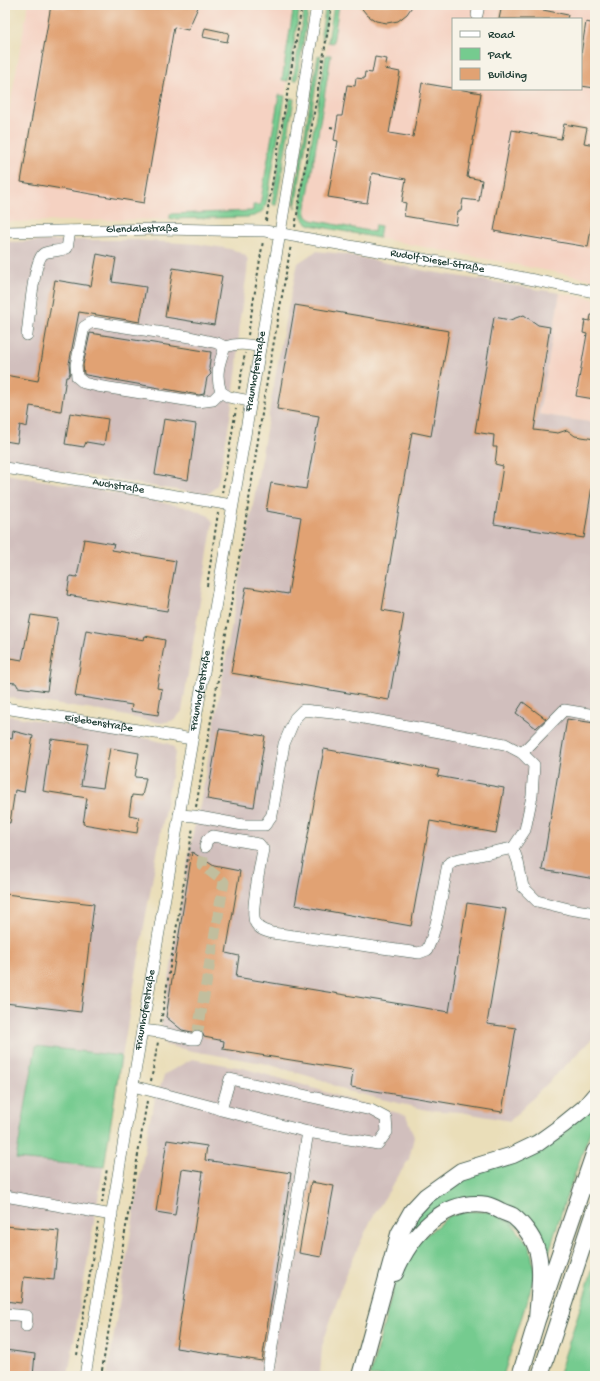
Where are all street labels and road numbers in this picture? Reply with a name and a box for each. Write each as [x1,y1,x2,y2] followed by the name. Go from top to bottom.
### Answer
[106,223,178,236] street label: Glendalestraße
[389,247,486,276] street label: Rudolf-Diesel-Straße
[243,330,269,414] street label: Fraunhoferstraße
[92,476,146,497] street label: Auchstraße
[188,649,214,733] street label: Fraunhoferstraße
[64,712,134,735] street label: Eislebenstraße
[133,968,158,1052] street label: Fraunhoferstraße

